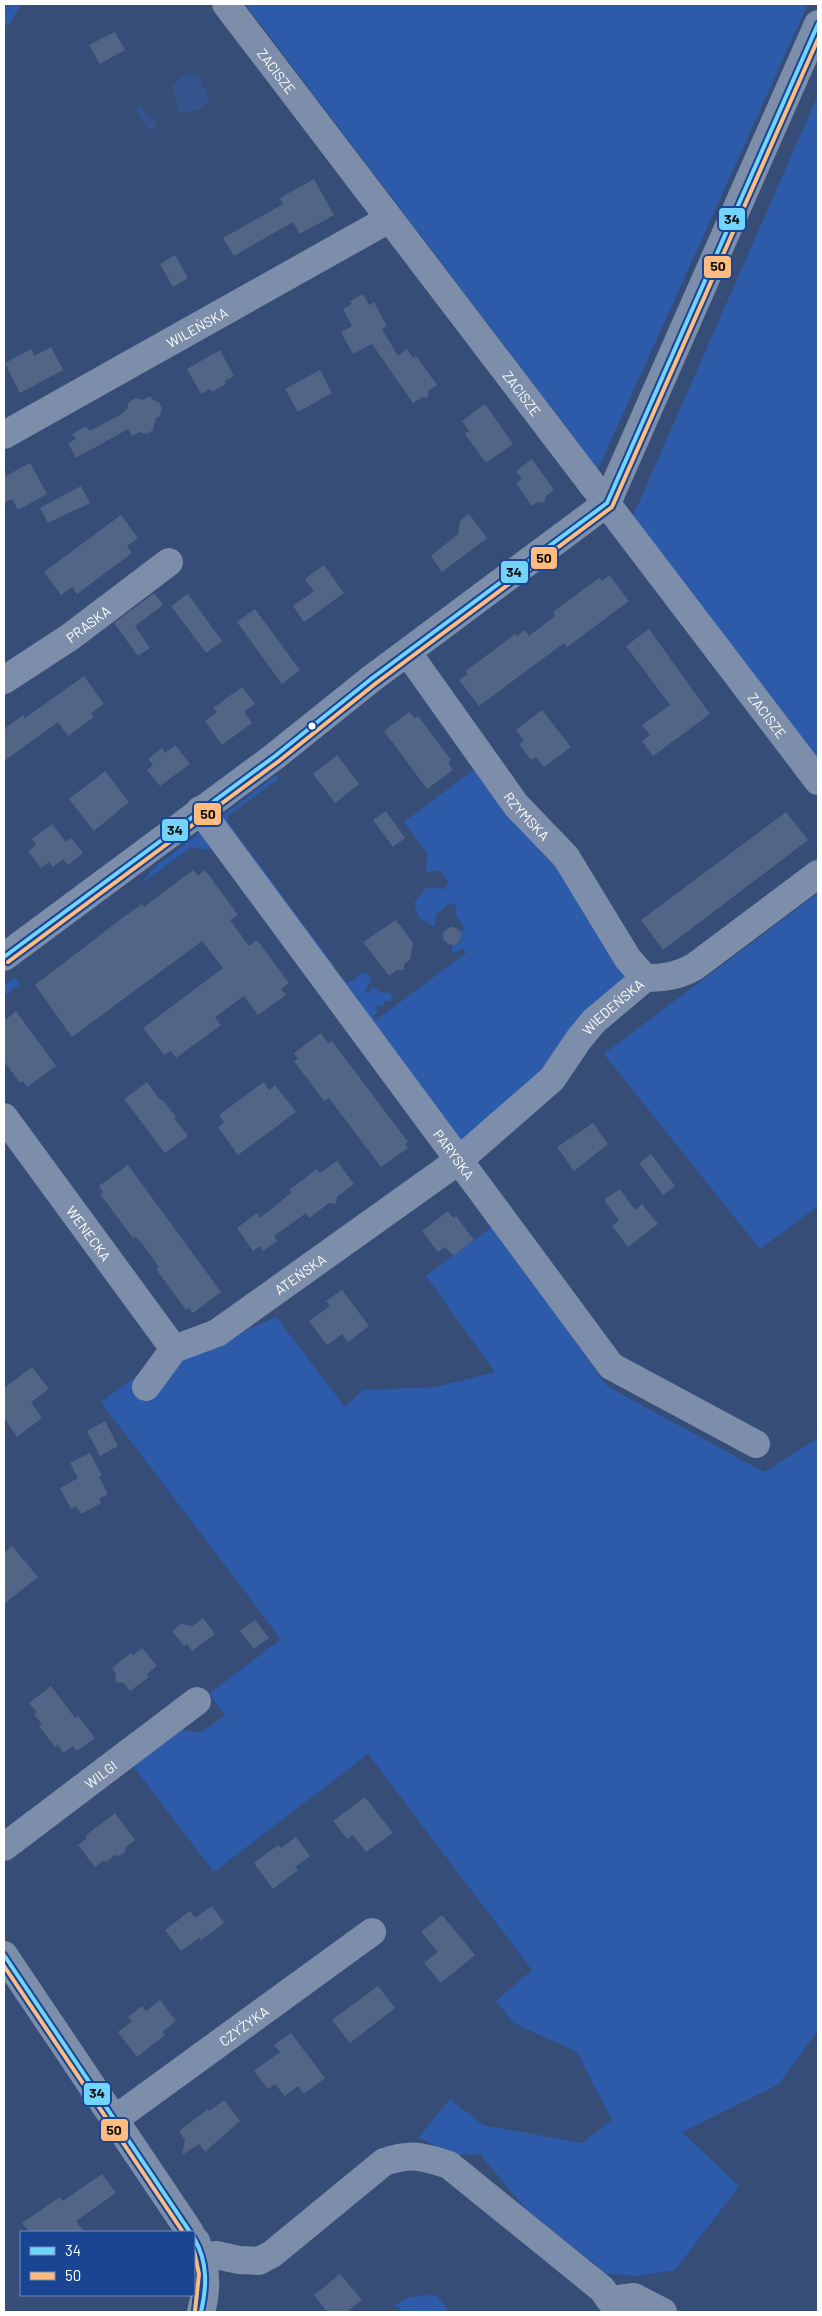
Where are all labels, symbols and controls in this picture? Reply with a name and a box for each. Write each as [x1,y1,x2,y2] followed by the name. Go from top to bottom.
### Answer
[254,45,300,97] street label: ZACISZE
[718,207,746,231] line badge: 34
[724,210,740,227] text: 34
[703,255,732,279] line badge: 50
[710,257,726,274] text: 50
[163,303,231,351] street label: WILEŃSKA
[500,367,545,419] street label: ZACISZE
[530,546,558,570] line badge: 50
[536,549,552,566] text: 50
[500,560,529,584] line badge: 34
[506,563,522,580] text: 34
[62,601,114,646] street label: PRASKA
[745,689,790,741] street label: ZACISZE
[307,721,317,731] unlabelled marker
[501,788,554,844] street label: RZYMSKA
[193,802,222,826] line badge: 50
[200,805,216,822] text: 50
[161,818,189,842] line badge: 34
[167,821,183,838] text: 34
[578,974,647,1038] street label: WIEDEŃSKA
[430,1126,479,1183] street label: PARYSKA
[63,1202,115,1265] street label: WENECKA
[271,1249,329,1298] street label: ATEŃSKA
[81,1756,120,1792] street label: WILGI
[215,2001,272,2049] street label: CZYŻYKA
[83,2082,111,2106] line badge: 34
[89,2084,105,2101] text: 34
[100,2118,129,2142] line badge: 50
[106,2121,122,2138] text: 50
[20,2231,195,2296] legend
[65,2241,81,2259] text: 34
[65,2266,81,2284] text: 50

